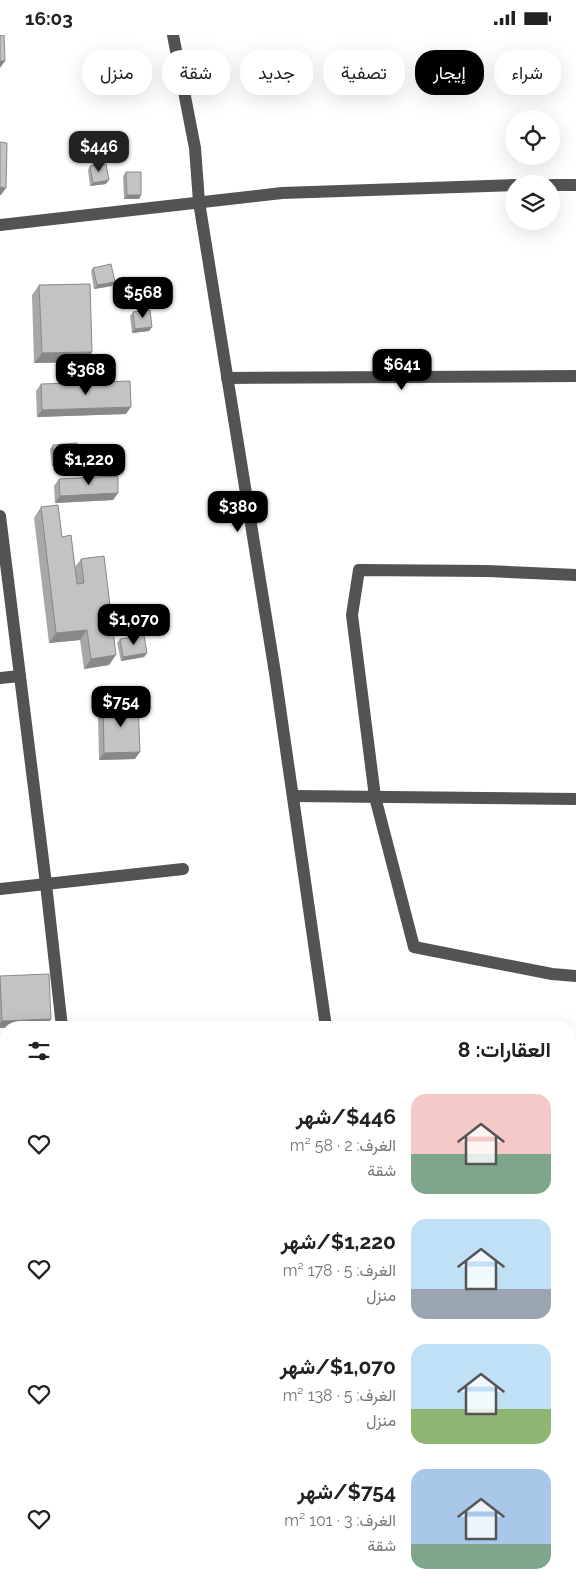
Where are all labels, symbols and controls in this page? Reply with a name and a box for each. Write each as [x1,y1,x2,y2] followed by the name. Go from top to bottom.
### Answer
[25,7,73,29] text: 16:03
[82,50,152,95] chip: منزل
[162,50,230,95] chip: شقة
[240,50,313,95] chip: جديد
[323,50,405,95] chip: تصفية
[415,50,484,95] chip: إيجار
[494,50,561,95] chip: شراء
[505,110,560,230] map controls
[505,110,560,165] button: locate
[69,131,129,173] pin: $446
[80,137,118,156] text: $446
[505,175,560,230] button: layers
[113,277,173,319] pin: $568
[124,283,162,302] text: $568
[372,349,432,391] pin: $641
[56,353,116,396] pin: $368
[384,355,420,374] text: $641
[67,360,105,379] text: $368
[48,443,130,486] pin: $1,220
[64,450,114,469] text: $1,220
[208,491,268,533] pin: $380
[219,497,257,516] text: $380
[93,603,175,646] pin: $1,070
[109,610,159,629] text: $1,070
[91,685,151,728] pin: $754
[103,692,139,711] text: $754
[25,1037,53,1065] icon: filters
[458,1037,551,1062] text: العقارات: 8
[296,1104,396,1129] text: $446/شهر
[451,1114,511,1174] icon: home
[25,1130,53,1158] icon: heart
[290,1136,396,1155] text: الغرف: 2 · 58 m²
[367,1161,396,1180] text: شقة
[281,1229,396,1254] text: $1,220/شهر
[451,1239,511,1299] icon: home
[25,1255,53,1283] icon: heart
[283,1261,396,1280] text: الغرف: 5 · 178 m²
[366,1286,396,1305] text: منزل
[280,1354,396,1379] text: $1,070/شهر
[451,1364,511,1424] icon: home
[25,1380,53,1408] icon: heart
[283,1386,396,1405] text: الغرف: 5 · 138 m²
[366,1411,396,1430] text: منزل
[297,1479,396,1504] text: $754/شهر
[451,1489,511,1549] icon: home
[25,1505,53,1533] icon: heart
[284,1511,396,1530] text: الغرف: 3 · 101 m²
[367,1536,396,1555] text: شقة

